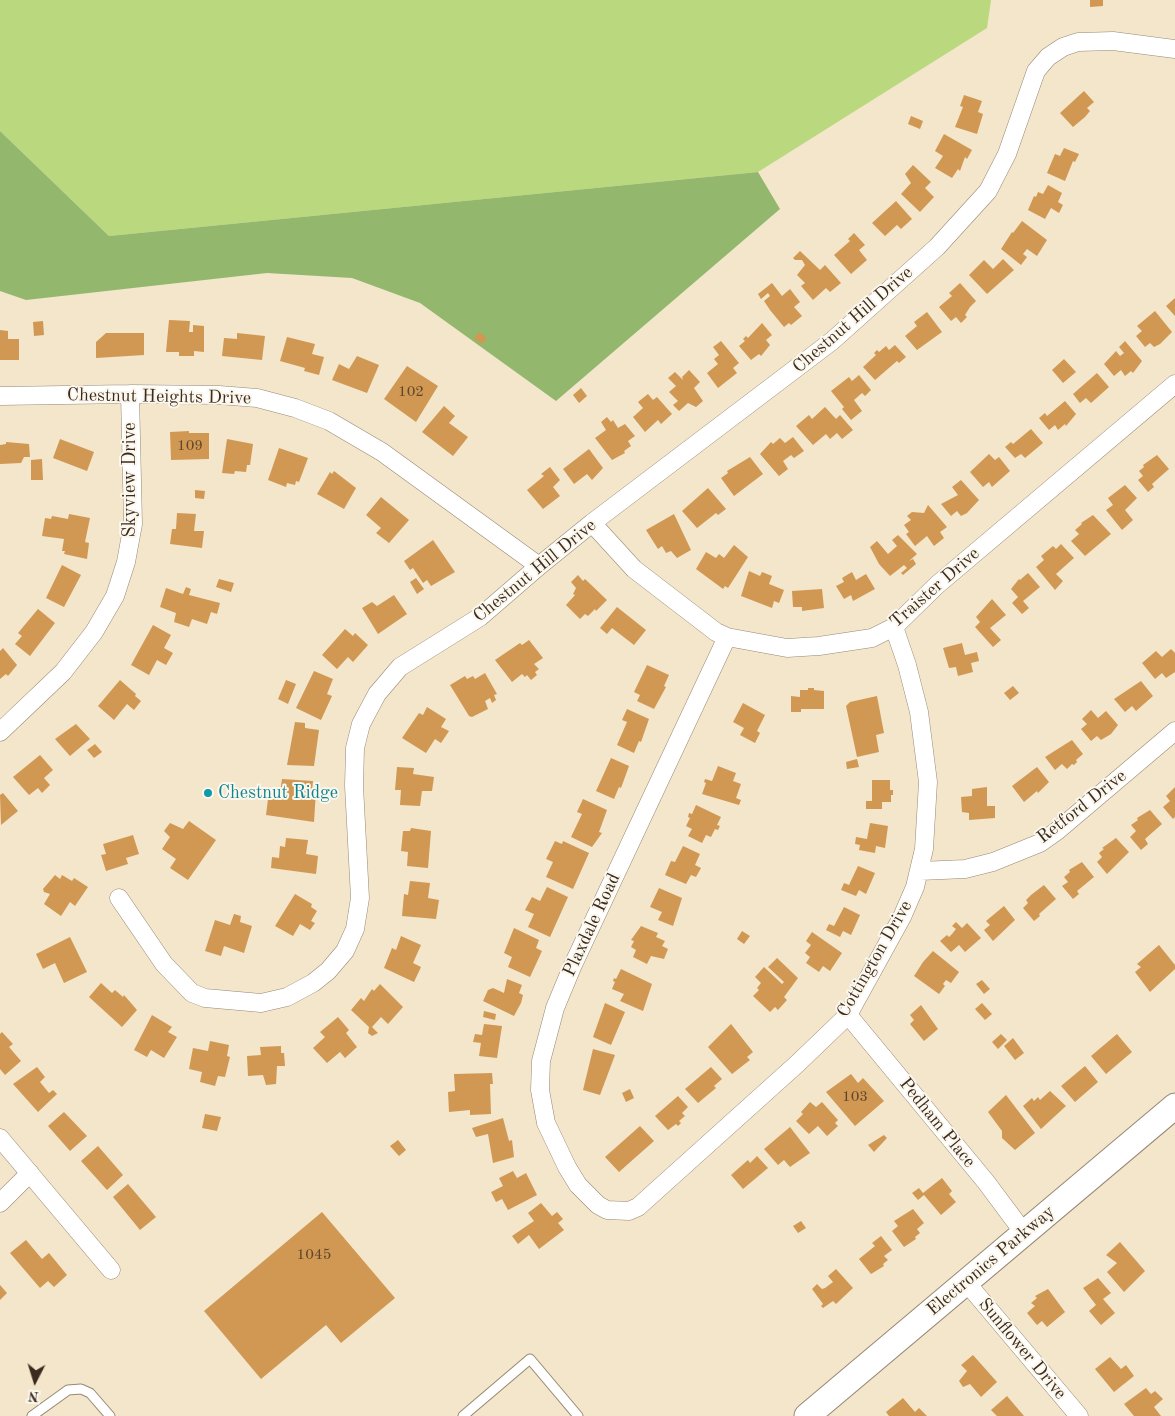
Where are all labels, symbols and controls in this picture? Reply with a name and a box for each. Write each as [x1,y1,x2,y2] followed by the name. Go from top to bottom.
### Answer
[789,262,917,378] street label: Chestnut Hill Drive
[398,383,424,401] house number: 102
[67,385,251,409] street label: Chestnut Heights Drive
[119,423,141,537] street label: Skyview Drive
[177,437,203,455] house number: 109
[469,515,601,627] street label: Chestnut Hill Drive
[886,543,984,633] street label: Traister Drive
[1033,765,1131,849] street label: Retford Drive
[218,782,338,804] place label: Chestnut Ridge
[202,787,214,799] marker: Chestnut Ridge
[559,870,625,980] street label: Plaxdale Road
[833,897,917,1021] street label: Cottington Drive
[894,1074,980,1172] street label: Pedham Place
[842,1088,868,1106] house number: 103
[923,1201,1059,1321] street label: Electronics Parkway
[297,1246,331,1264] house number: 1045
[973,1294,1071,1404] street label: Sunflower Drive
[10,1356,60,1406] north arrow
[28,1389,40,1403] text: N

